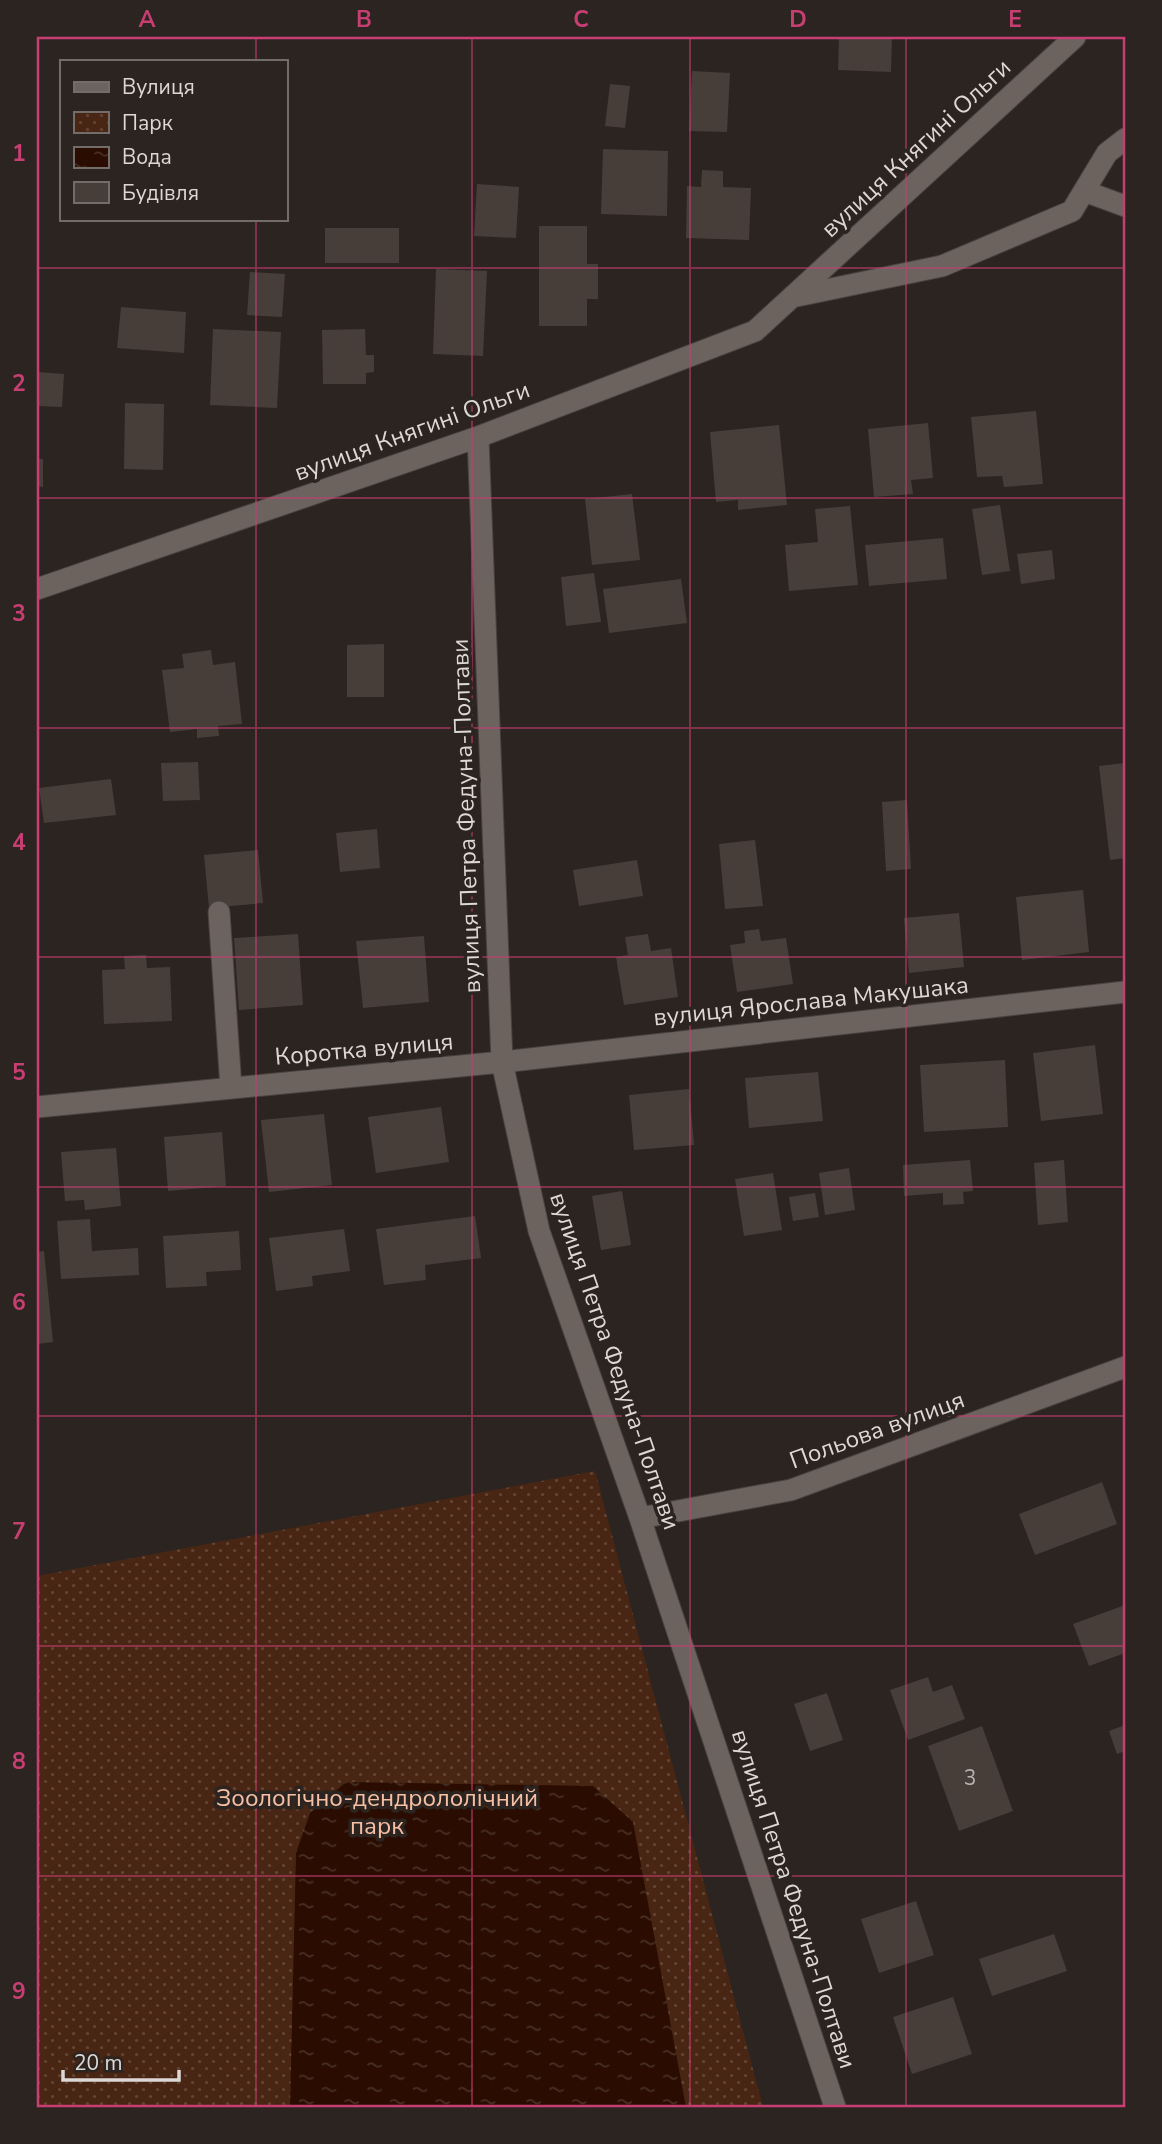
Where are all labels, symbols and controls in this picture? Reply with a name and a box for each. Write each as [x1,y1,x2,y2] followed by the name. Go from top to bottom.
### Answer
[138,4,156,35] text: A
[356,4,372,35] text: B
[573,4,589,35] text: C
[789,4,807,35] text: D
[1008,4,1022,35] text: E
[814,52,1018,244] street label: вулиця Княгині Ольги
[60,60,287,220] legend
[122,73,195,101] text: Вулиця
[122,109,174,137] text: Парк
[12,138,26,169] text: 1
[122,143,172,171] text: Вода
[122,179,199,207] text: Будівля
[12,368,26,399] text: 2
[290,373,534,489] street label: вулиця Княгині Ольги
[12,598,26,629] text: 3
[444,638,488,994] street label: вулиця Петра Федуна-Полтави
[12,827,26,858] text: 4
[652,969,970,1033] street label: вулиця Ярослава Макушака
[273,1025,455,1073] street label: Коротка вулиця
[12,1057,26,1088] text: 5
[542,1188,688,1534] street label: вулиця Петра Федуна-Полтави
[12,1287,26,1318] text: 6
[785,1383,969,1477] street label: Польова вулиця
[12,1516,26,1547] text: 7
[724,1725,864,2073] street label: вулиця Петра Федуна-Полтави
[12,1746,26,1777] text: 8
[964,1764,976,1792] house number: 3
[216,1782,538,1842] park label: Зоологічно-дендрололічний парк
[12,1976,26,2007] text: 9
[63,2039,178,2083] scale bar
[74,2049,123,2077] text: 20 m

